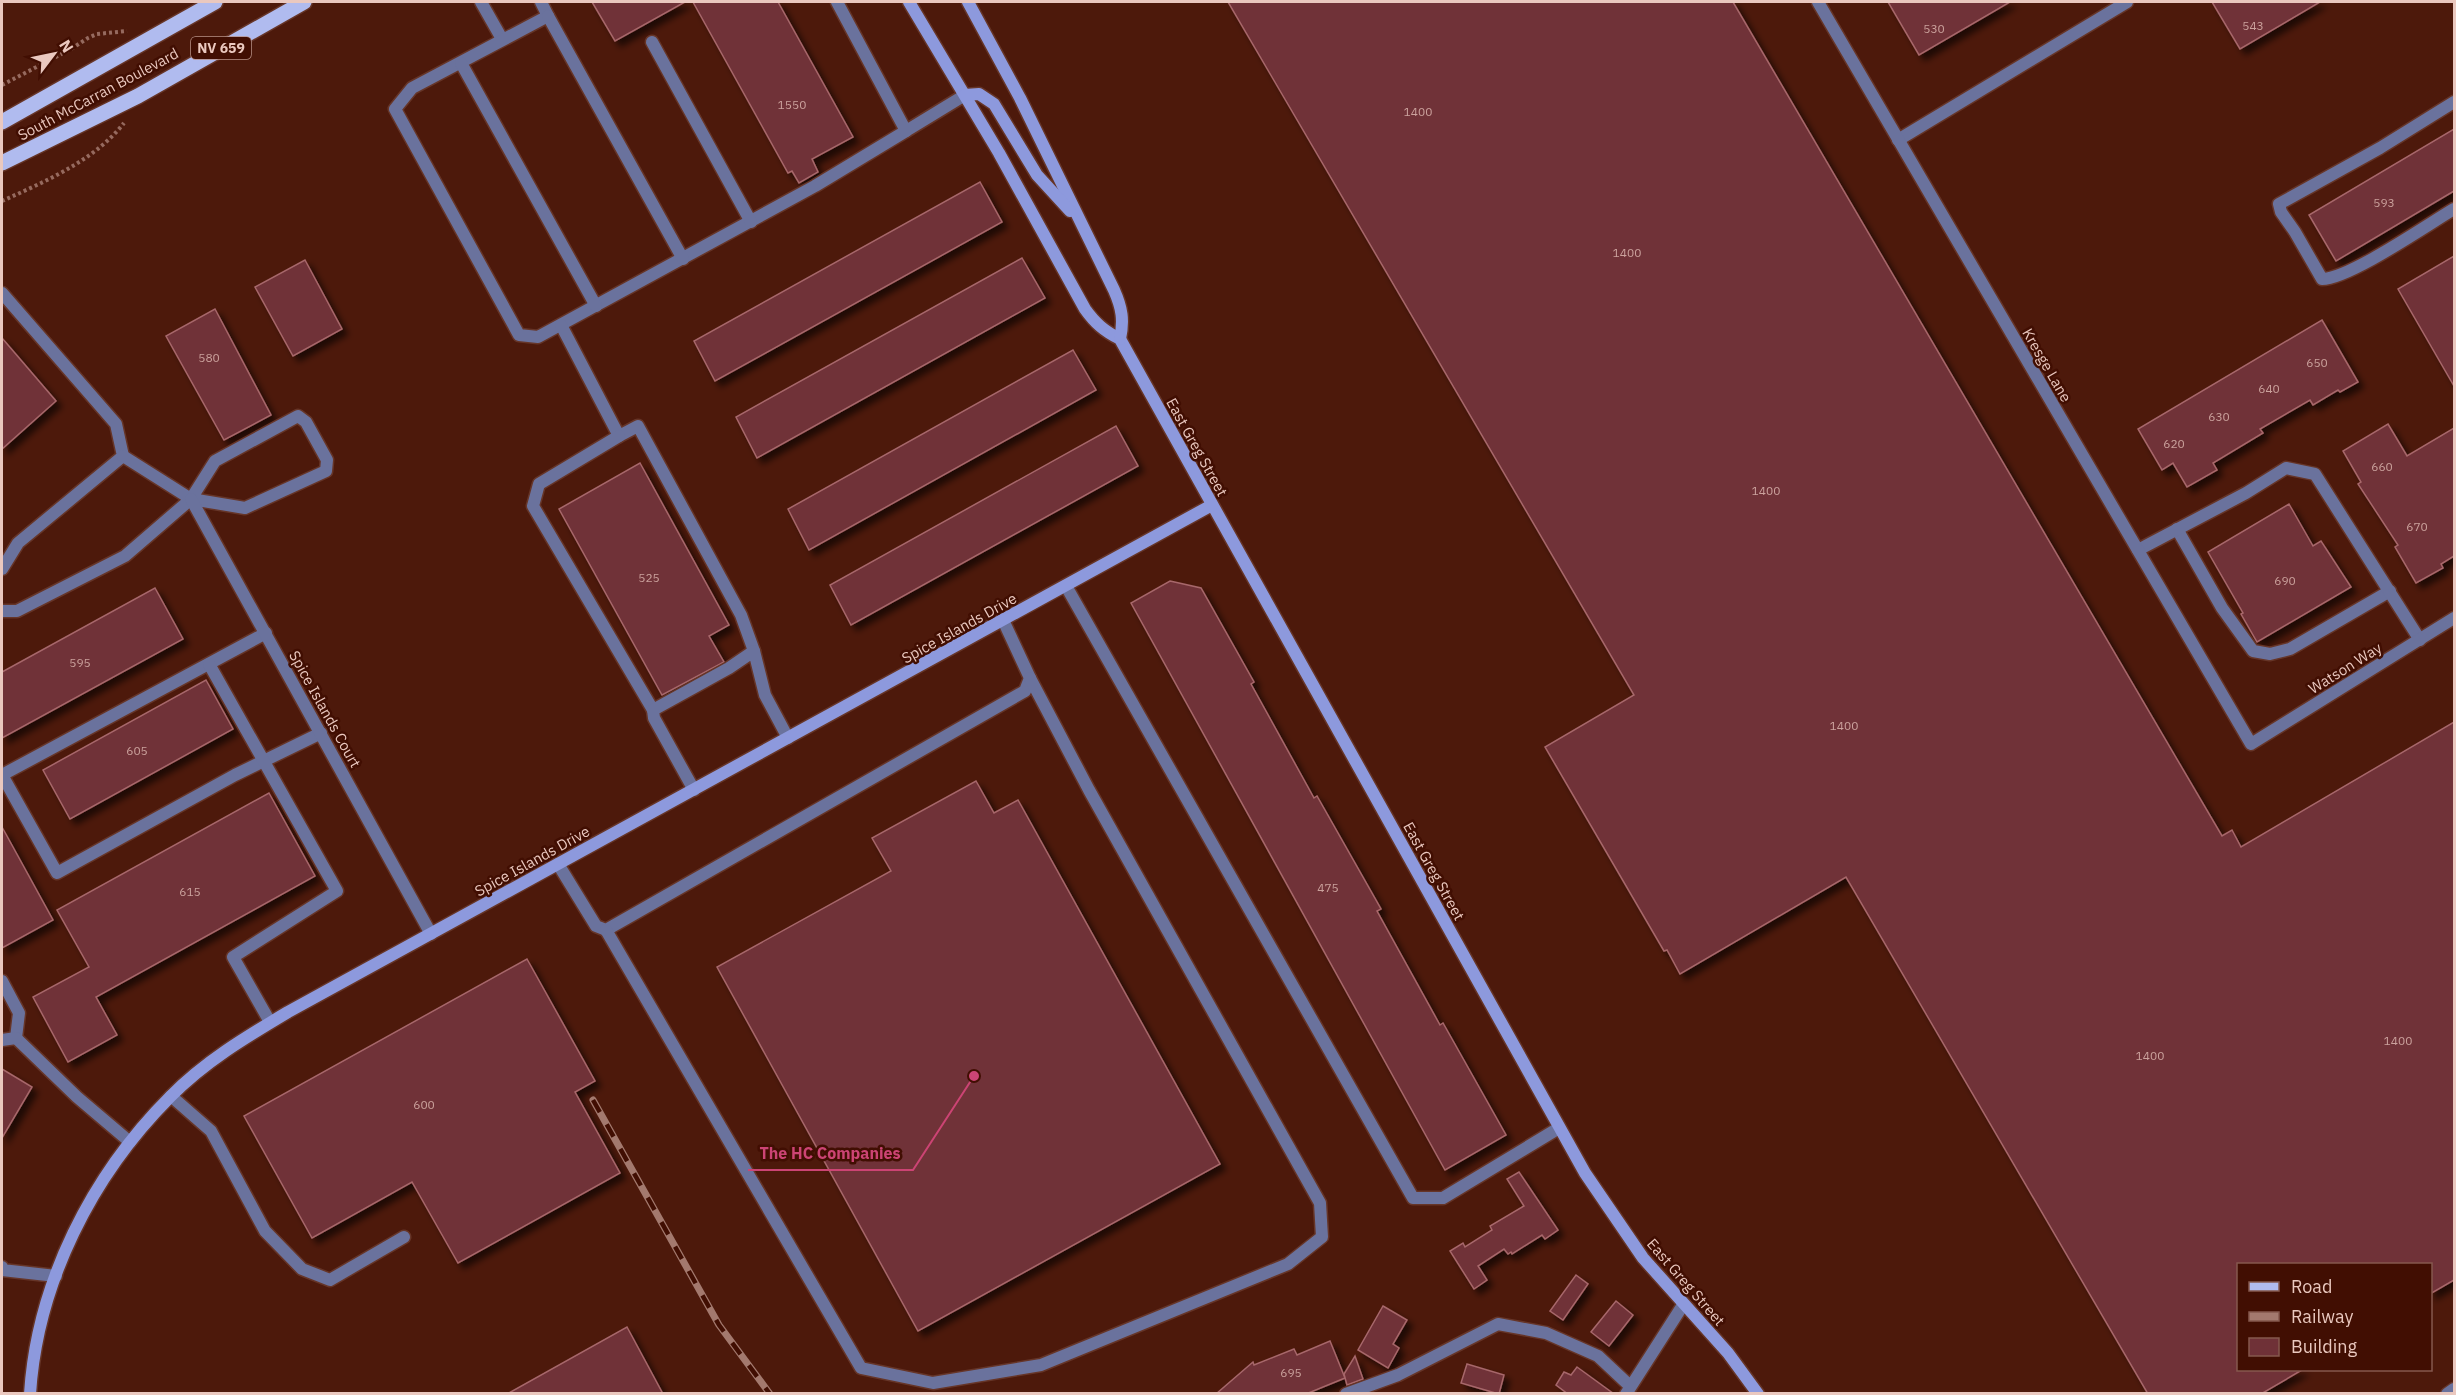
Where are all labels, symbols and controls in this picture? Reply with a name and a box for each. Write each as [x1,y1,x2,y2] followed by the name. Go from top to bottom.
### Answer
[2242,18,2264,33] house number: 543
[1923,21,1945,36] house number: 530
[24,24,84,84] north arrow
[55,36,78,56] text: N
[191,37,251,59] road number: NV 659
[14,44,182,144] street label: South McCarran Boulevard
[778,97,806,112] house number: 1550
[1404,104,1432,119] house number: 1400
[2373,195,2395,210] house number: 593
[1613,245,1641,260] house number: 1400
[2018,325,2076,405] street label: Kresge Lane
[198,350,220,365] house number: 580
[2306,355,2328,370] house number: 650
[2258,381,2280,396] house number: 640
[1162,395,1232,499] street label: East Greg Street
[2208,409,2230,424] house number: 630
[2163,436,2185,451] house number: 620
[2371,459,2393,474] house number: 660
[1752,483,1780,498] house number: 1400
[2406,519,2428,534] house number: 670
[638,570,660,585] house number: 525
[2274,573,2296,588] house number: 690
[898,589,1020,667] street label: Spice Islands Drive
[2305,638,2386,698] street label: Watson Way
[285,647,365,771] street label: Spice Islands Court
[69,655,91,670] house number: 595
[1830,718,1858,733] house number: 1400
[126,743,148,758] house number: 605
[1399,819,1469,923] street label: East Greg Street
[471,822,593,900] street label: Spice Islands Drive
[1317,880,1339,895] house number: 475
[179,884,201,899] house number: 615
[2384,1033,2412,1048] house number: 1400
[2136,1048,2164,1063] house number: 1400
[413,1097,435,1112] house number: 600
[748,1136,913,1170] callout: The HC Companies
[759,1143,901,1163] text: The HC Companies
[1643,1234,1729,1330] street label: East Greg Street
[2237,1263,2432,1371] legend
[2291,1275,2332,1298] text: Road
[2291,1305,2353,1328] text: Railway
[2291,1335,2358,1358] text: Building
[1280,1365,1302,1380] house number: 695

